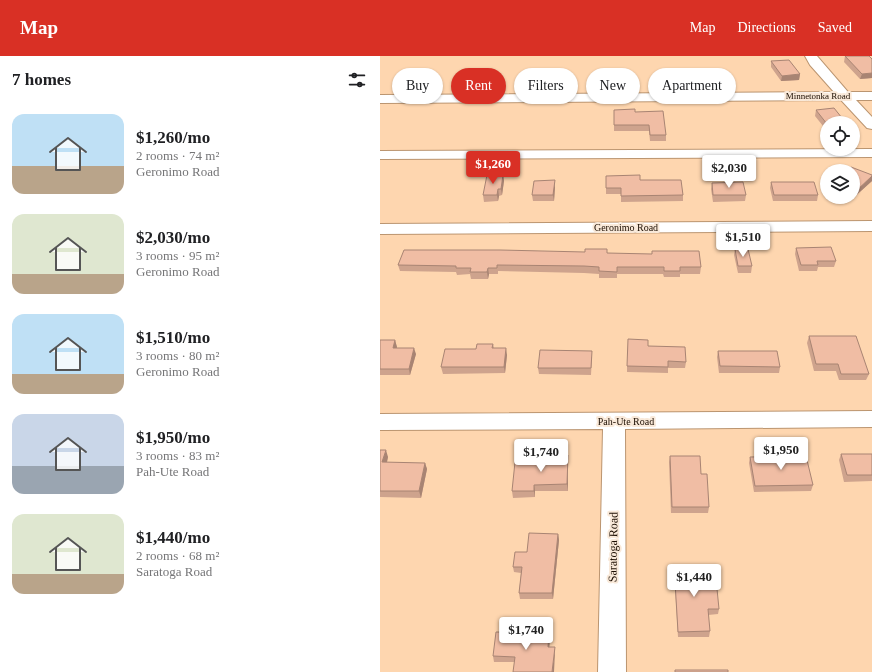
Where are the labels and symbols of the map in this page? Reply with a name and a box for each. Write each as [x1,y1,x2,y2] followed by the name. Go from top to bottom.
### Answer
[786,91,851,101] street label: Minnetonka Road
[460,151,526,185] pin: $1,260
[696,155,762,189] pin: $2,030
[594,222,658,233] street label: Geronimo Road
[710,224,776,258] pin: $1,510
[598,416,654,427] street label: Pah-Ute Road
[748,437,814,471] pin: $1,950
[508,439,574,473] pin: $1,740
[605,512,621,582] street label: Saratoga Road
[661,564,727,598] pin: $1,440
[493,617,559,651] pin: $1,740

